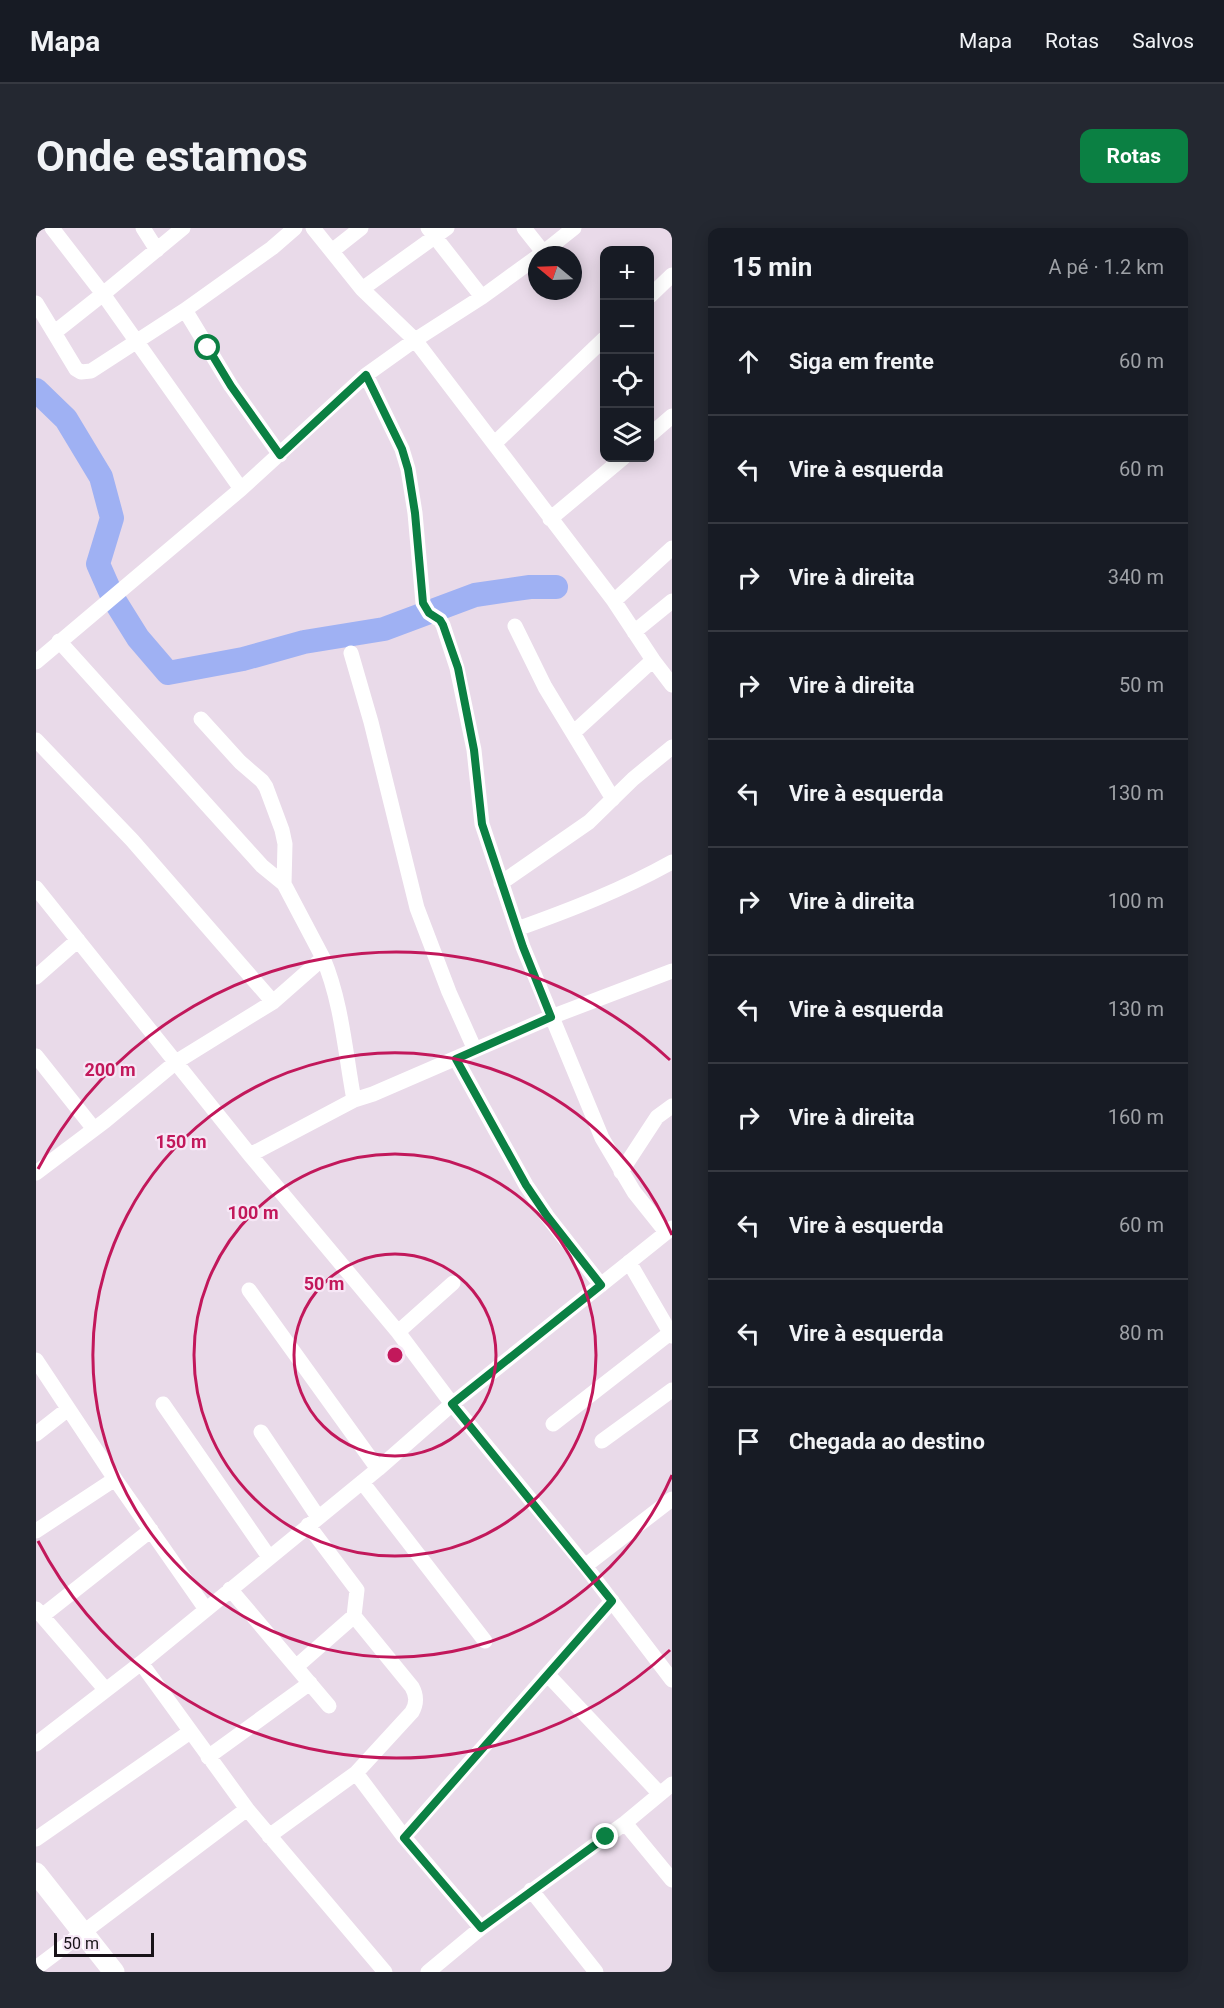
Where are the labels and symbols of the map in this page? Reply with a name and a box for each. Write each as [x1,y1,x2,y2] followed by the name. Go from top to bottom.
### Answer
[528,246,582,300] north arrow
[194,334,220,360] route start
[84,1059,136,1080] text: 200 m
[155,1131,207,1152] text: 150 m
[227,1202,279,1223] text: 100 m
[304,1273,344,1294] text: 50 m
[385,1345,405,1365] centre of rings
[592,1823,618,1849] route end
[54,1930,154,1958] scale bar

